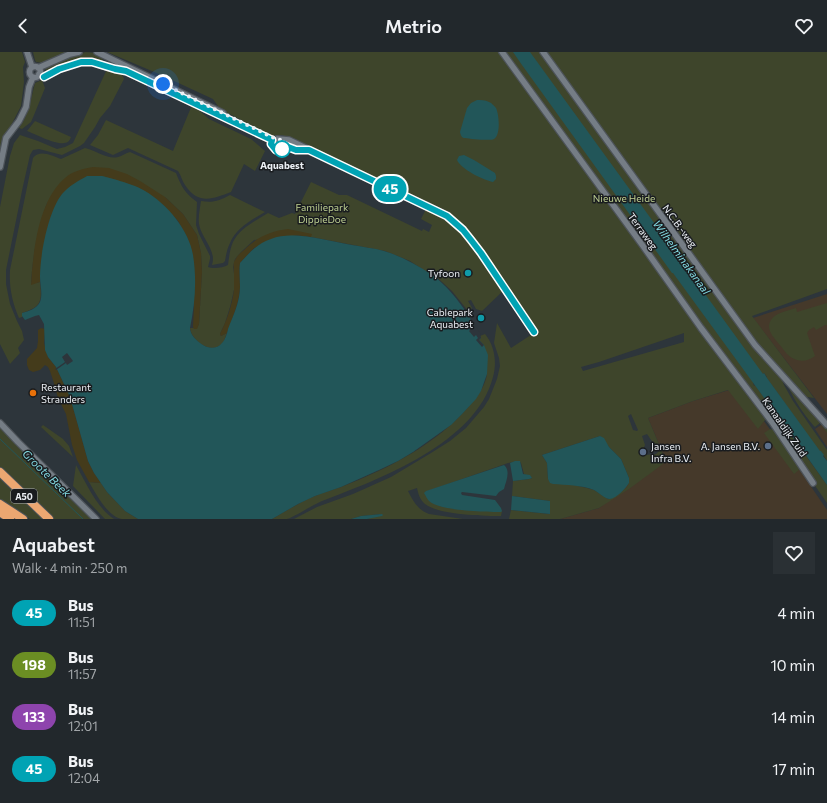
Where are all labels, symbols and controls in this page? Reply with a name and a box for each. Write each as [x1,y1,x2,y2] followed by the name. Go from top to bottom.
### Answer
[12,15,34,37] icon: back
[385,15,442,37] text: Metrio
[793,15,815,37] icon: heart
[153,74,173,94] your location
[273,140,291,158] marker: Aquabest
[260,159,304,171] place label: Aquabest
[372,176,408,202] line badge: 45
[382,180,398,197] text: 45
[593,192,655,204] park label: Nieuwe Heide
[295,201,349,225] park label: Familiepark DippieDoe
[660,202,700,250] street label: N.C.B.-weg
[626,210,661,252] street label: Terraweg
[651,217,713,297] water label: Wilhelminakanaal
[428,267,460,279] place label: Tyfoon
[463,268,473,278] marker: Tyfoon
[427,306,474,330] place label: Cablepark Aquabest
[476,313,486,323] marker: Cablepark Aquabest
[41,381,91,405] place label: Restaurant Stranders
[28,388,38,398] marker: Restaurant Stranders
[760,395,810,459] street label: Kanaaldijk Zuid
[651,440,691,464] place label: Jansen Infra B.V.
[701,440,760,452] place label: A. Jansen B.V.
[763,441,773,451] marker: A. Jansen B.V.
[20,447,75,500] water label: Groote Beek
[638,447,648,457] marker: Jansen Infra B.V.
[11,489,37,503] road number: A50
[773,532,815,574] button: heart
[12,533,95,556] text: Aquabest
[12,560,127,576] text: Walk · 4 min · 250 m
[68,596,93,614] text: Bus
[26,604,42,621] text: 45
[778,604,815,622] text: 4 min
[68,614,95,630] text: 11:51
[68,648,93,666] text: Bus
[22,656,46,673] text: 198
[770,656,815,674] text: 10 min
[68,666,97,682] text: 11:57
[68,700,93,718] text: Bus
[23,708,45,725] text: 133
[771,708,815,726] text: 14 min
[68,718,98,734] text: 12:01
[68,752,93,770] text: Bus
[26,760,42,777] text: 45
[772,760,815,778] text: 17 min
[68,770,100,786] text: 12:04

